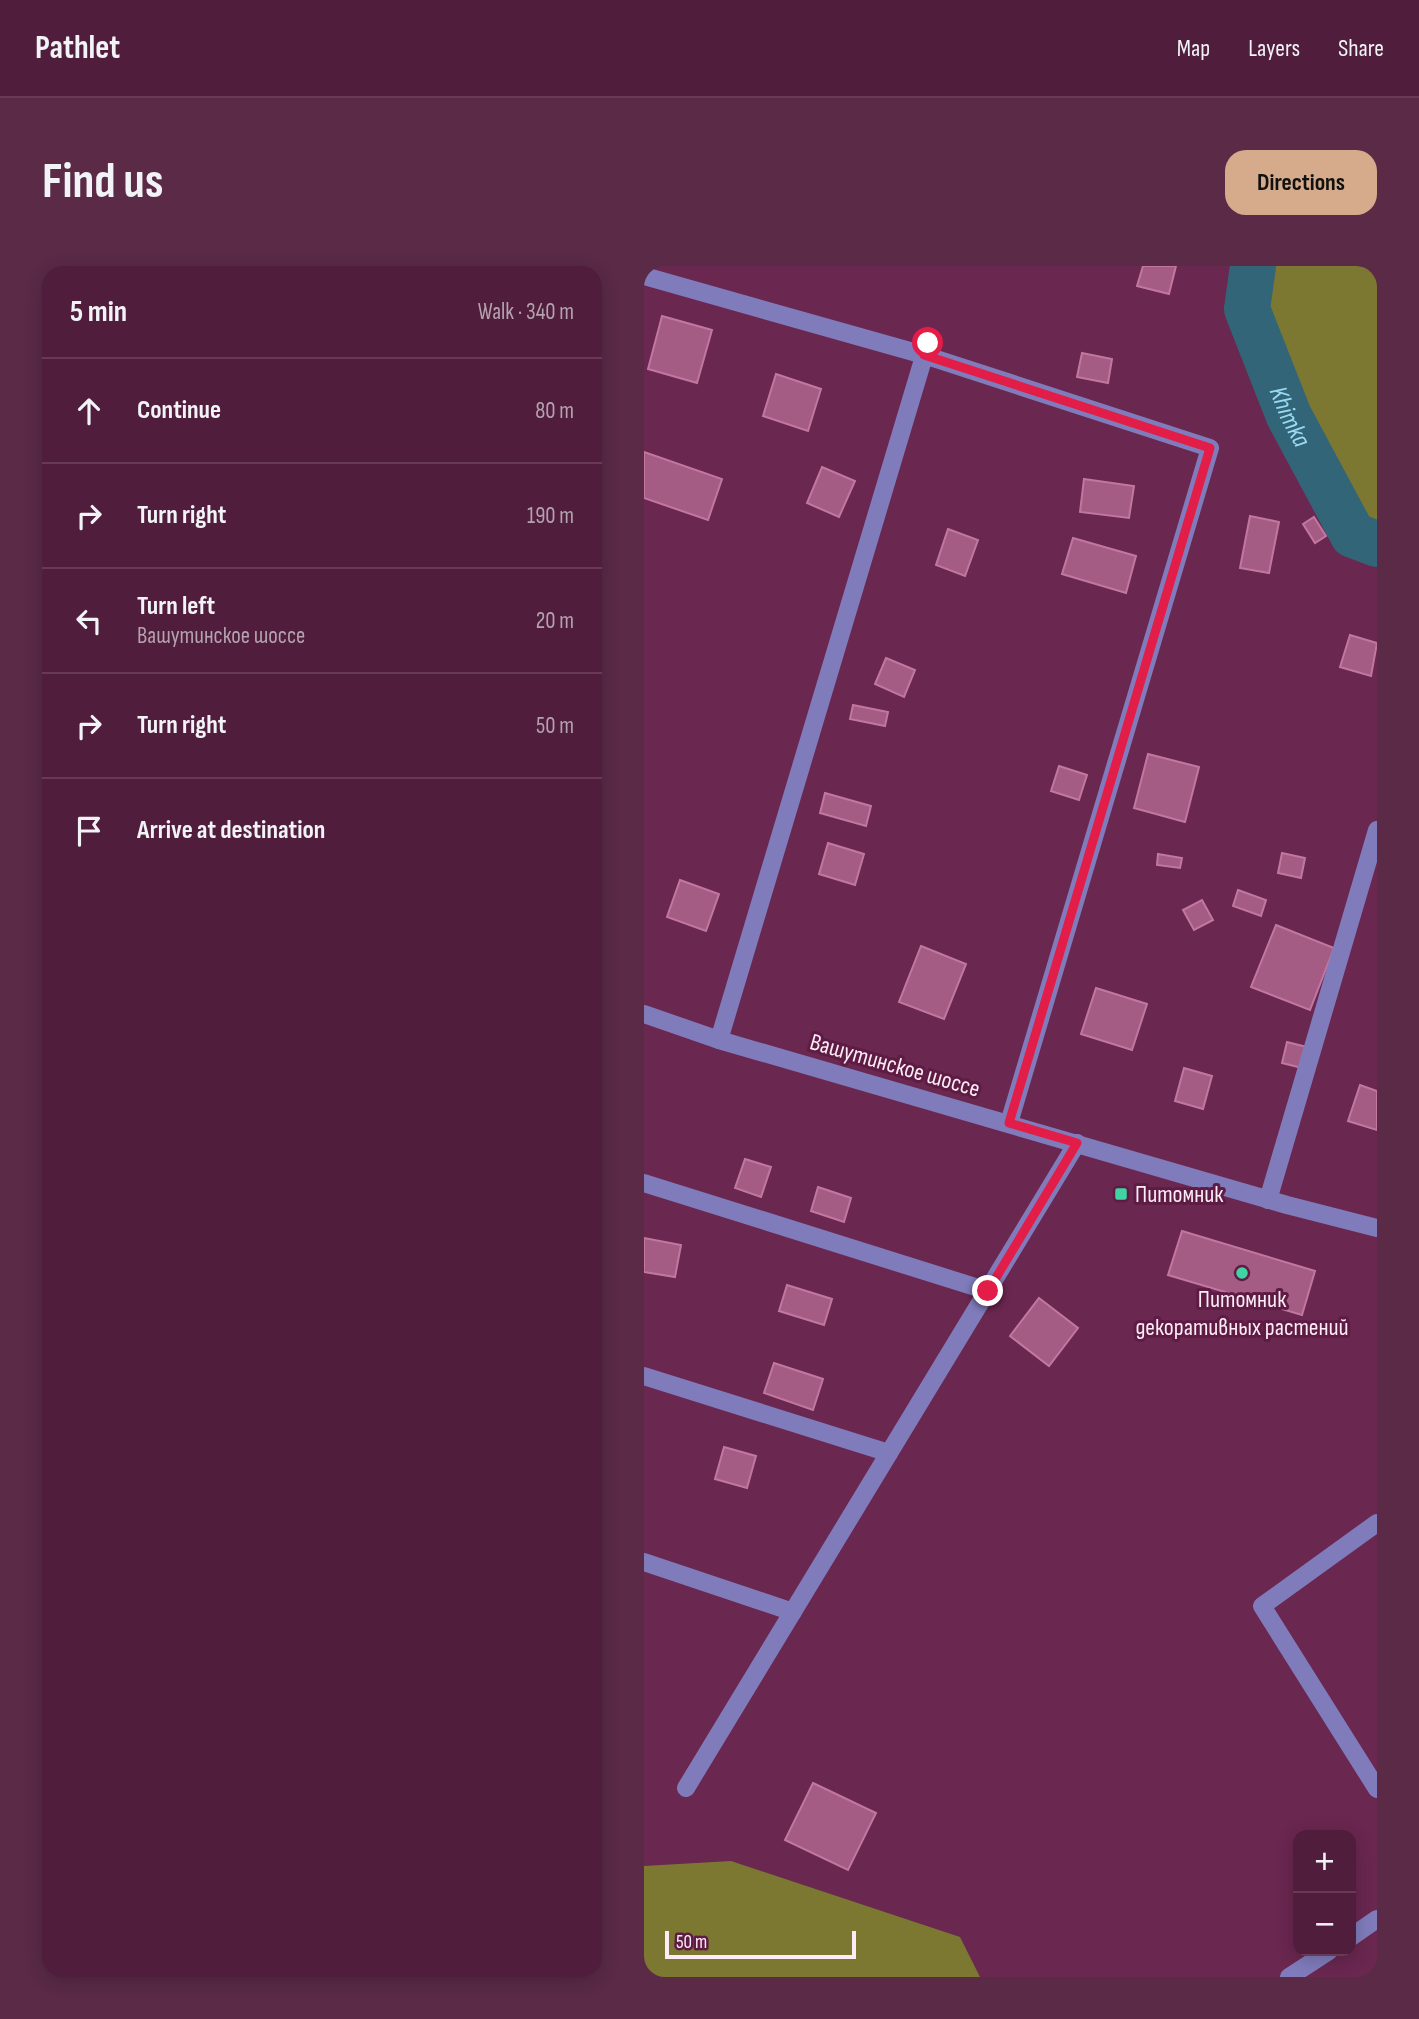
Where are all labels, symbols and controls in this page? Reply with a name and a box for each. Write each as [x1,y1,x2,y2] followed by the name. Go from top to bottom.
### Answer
[35,28,120,68] text: Pathlet
[1177,34,1210,63] text: Map
[1248,34,1300,63] text: Layers
[1338,34,1384,63] text: Share
[1225,150,1377,215] button: Directions
[42,153,164,212] text: Find us
[70,294,127,330] text: 5 min
[478,298,574,326] text: Walk · 340 m
[912,327,943,358] route start
[1262,382,1317,453] water label: Khimka
[70,392,108,430] icon: ahead
[137,395,221,426] text: Continue
[535,397,574,425] text: 80 m
[70,497,108,535] icon: right
[137,500,226,531] text: Turn right
[527,502,574,530] text: 190 m
[137,591,215,622] text: Turn left
[70,602,108,640] icon: left
[536,607,574,635] text: 20 m
[137,622,305,650] text: Вашутинское шоссе
[70,707,108,745] icon: right
[137,710,226,741] text: Turn right
[536,712,574,740] text: 50 m
[70,812,108,850] icon: arrive
[137,815,325,846] text: Arrive at destination
[806,1027,983,1104] street label: Вашутинское шоссе
[1135,1180,1224,1209] place label: Питомник
[1113,1186,1129,1202] marker: Питомник
[1234,1265,1250,1281] marker: Питомник декоративных растений
[972,1275,1003,1306] route end
[1135,1285,1349,1342] place label: Питомник декоративных растений
[1293,1830,1356,1956] map controls
[1293,1830,1356,1893] button: +
[1293,1893,1356,1956] button: −
[665,1928,856,1960] scale bar
[676,1931,707,1954] text: 50 m

